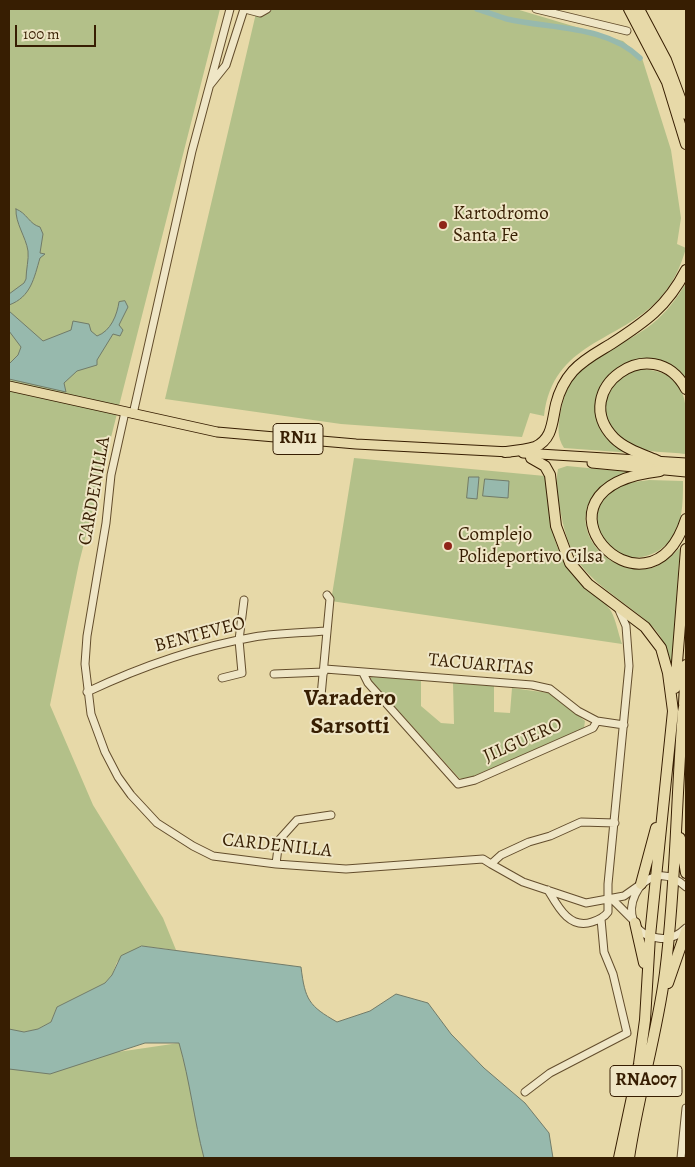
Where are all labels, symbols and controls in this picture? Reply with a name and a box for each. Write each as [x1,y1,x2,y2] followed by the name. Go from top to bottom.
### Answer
[18,15,99,47] scale bar
[23,24,60,44] text: 100 m
[453,203,549,247] place label: Kartodromo Santa Fe
[437,219,449,231] marker: Kartodromo Santa Fe
[273,424,323,454] road number: RN11
[74,435,116,547] street label: CARDENILLA
[458,524,604,568] place label: Complejo Polideportivo Cilsa
[442,540,454,552] marker: Complejo Polideportivo Cilsa
[152,612,248,658] street label: BENTEVEO
[427,649,535,681] street label: TACUARITAS
[304,685,396,741] district label: Varadero Sarsotti
[480,714,566,768] street label: JILGUERO
[221,829,333,863] street label: CARDENILLA
[610,1066,682,1096] road number: RNA007

